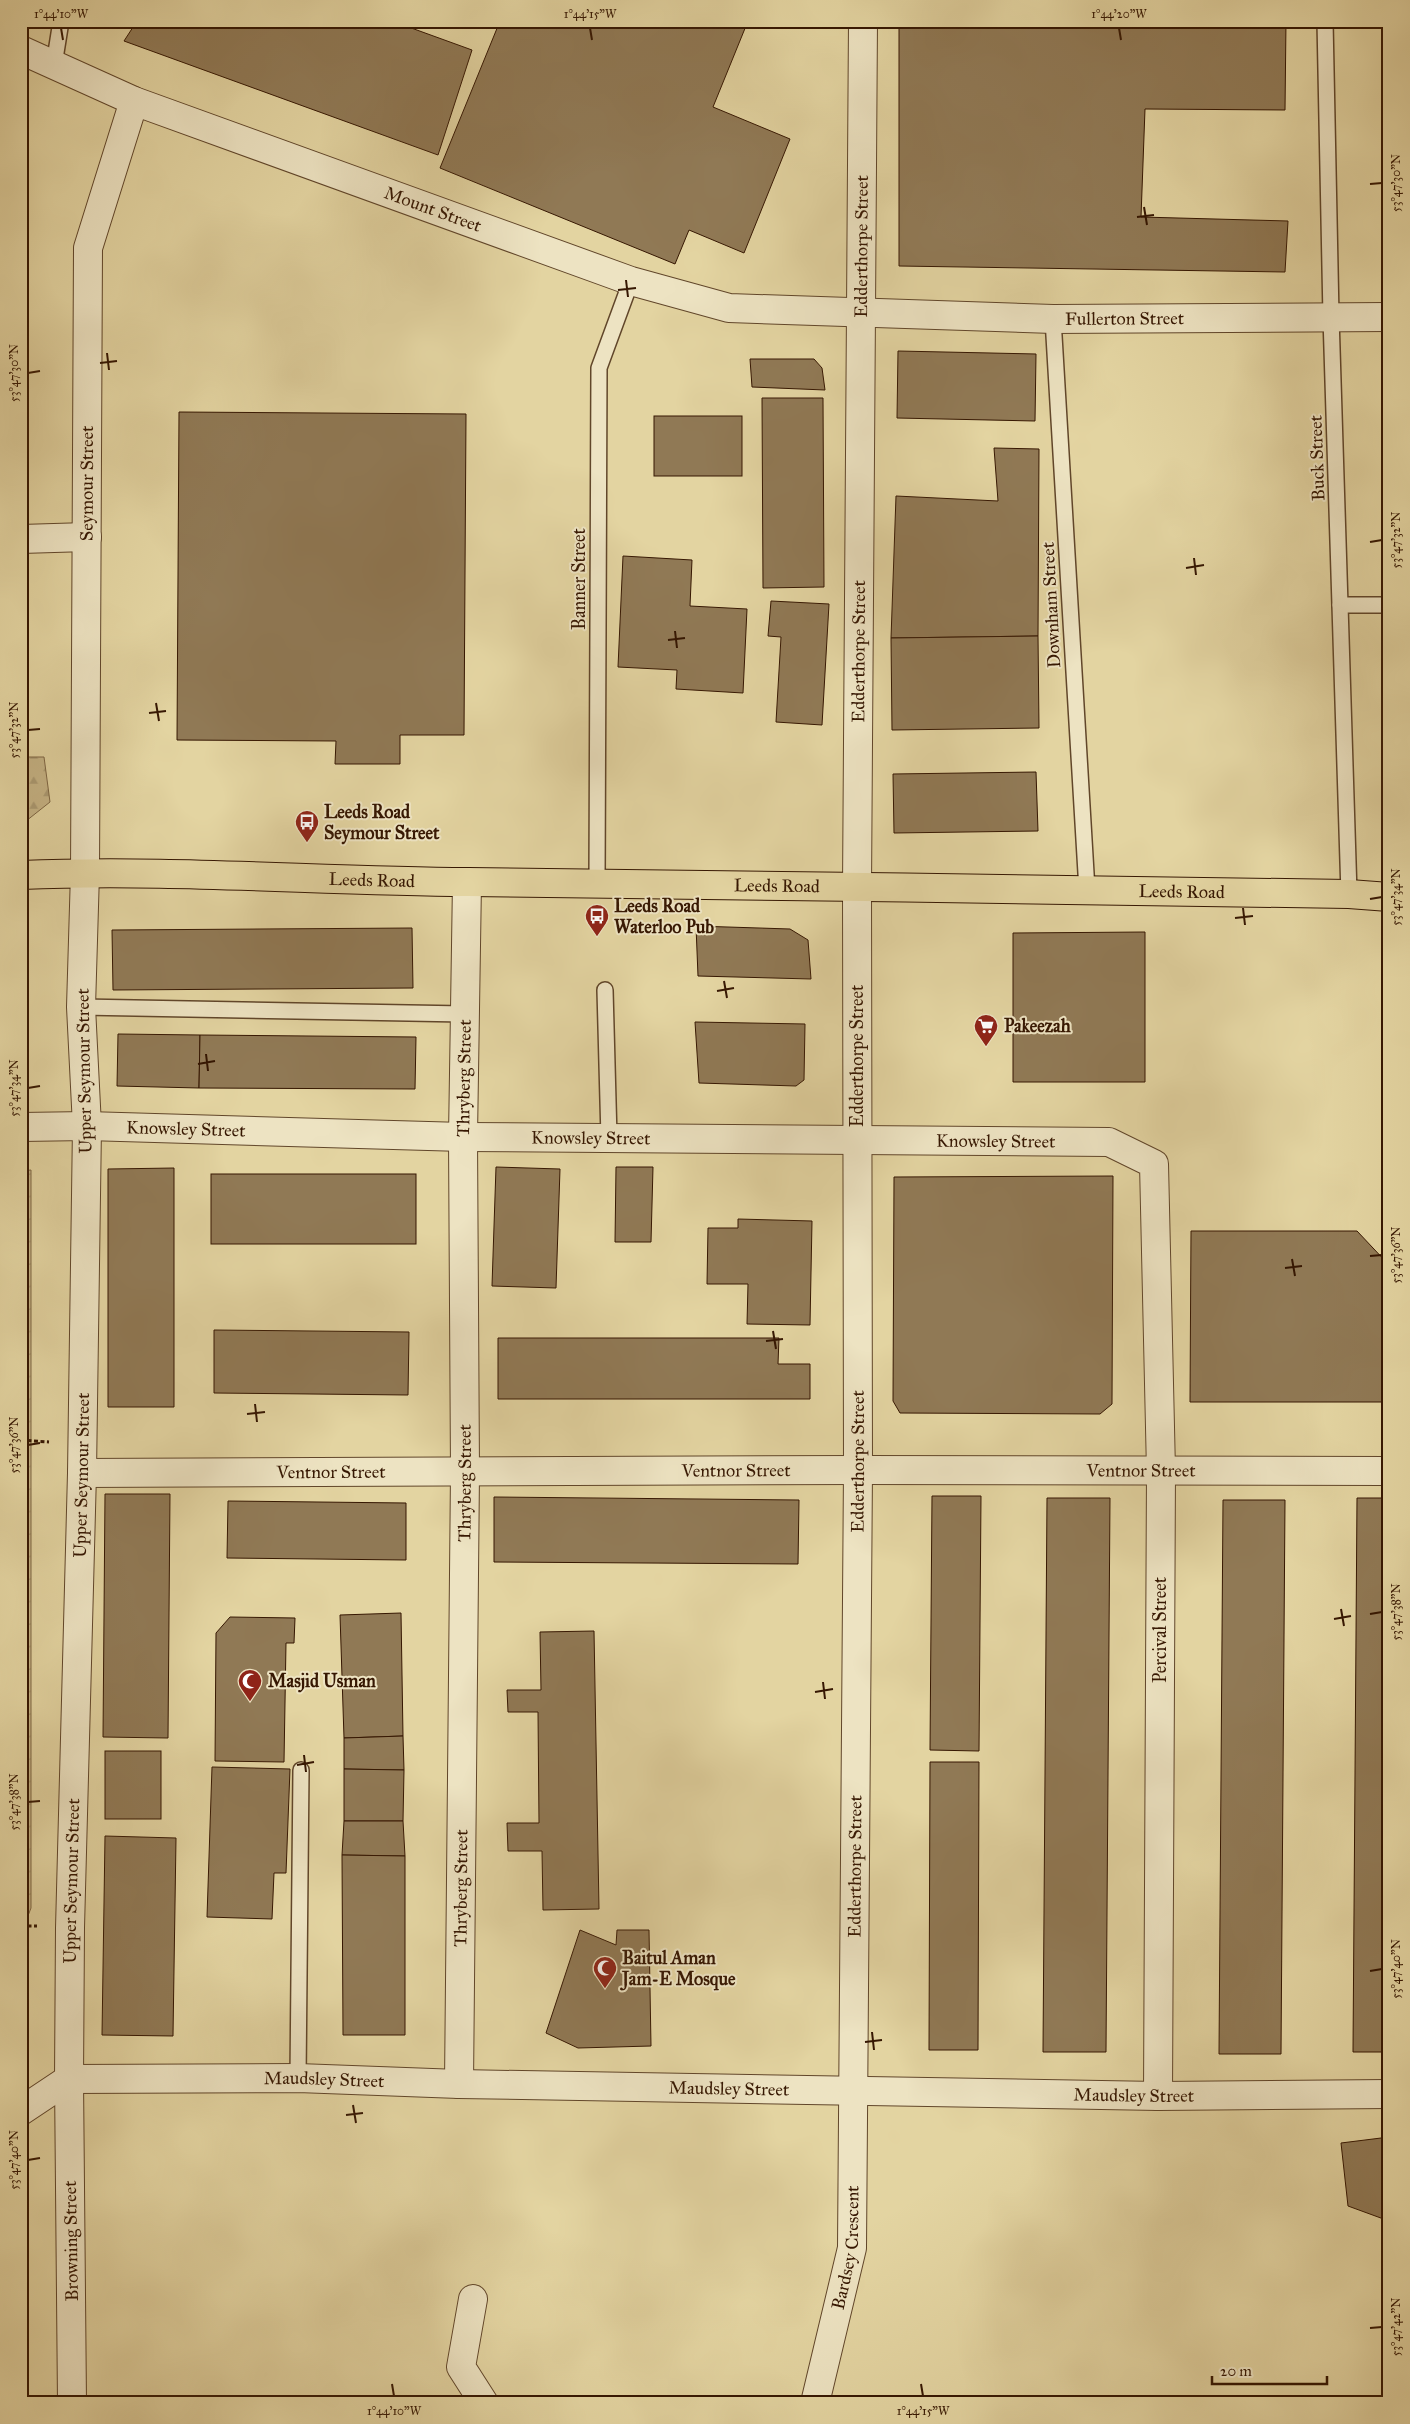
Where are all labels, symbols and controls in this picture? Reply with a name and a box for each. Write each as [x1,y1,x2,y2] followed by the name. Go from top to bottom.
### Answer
[34,7,89,21] text: 1°44'10"W
[564,7,617,21] text: 1°44'15"W
[1091,7,1147,21] text: 1°44'20"W
[1389,154,1403,212] text: 53°47'30"N
[850,174,873,318] street label: Edderthorpe Street
[381,182,485,237] street label: Mount Street
[1065,307,1185,330] street label: Fullerton Street
[7,344,21,402] text: 53°47'30"N
[1304,414,1329,501] street label: Buck Street
[76,425,98,541] street label: Seymour Street
[1389,512,1403,568] text: 53°47'32"N
[568,527,590,630] street label: Banner Street
[1037,541,1065,669] street label: Downham Street
[847,579,870,723] street label: Edderthorpe Street
[7,702,21,758] text: 53°47'32"N
[324,801,440,845] place label: Leeds Road Seymour Street
[294,809,320,843] bus stop icon: Leeds Road Seymour Street
[328,868,415,892] street label: Leeds Road
[1389,868,1403,926] text: 53°47'34"N
[734,874,820,897] street label: Leeds Road
[1138,880,1225,903] street label: Leeds Road
[614,895,714,938] place label: Leeds Road Waterloo Pub
[584,903,610,937] bus stop icon: Leeds Road Waterloo Pub
[846,984,868,1127] street label: Edderthorpe Street
[72,987,96,1154] street label: Upper Seymour Street
[973,1013,999,1047] supermarket icon: Pakeezah
[1004,1015,1072,1037] place label: Pakeezah
[452,1018,476,1137] street label: Thryberg Street
[7,1059,21,1117] text: 53°47'34"N
[126,1116,247,1142] street label: Knowsley Street
[531,1127,651,1149] street label: Knowsley Street
[936,1130,1056,1153] street label: Knowsley Street
[1389,1227,1403,1284] text: 53°47'36"N
[847,1389,869,1533] street label: Edderthorpe Street
[69,1392,94,1558] street label: Upper Seymour Street
[7,1417,21,1474] text: 53°47'36"N
[453,1424,477,1542] street label: Thryberg Street
[680,1459,791,1482] street label: Ventnor Street
[1085,1459,1196,1482] street label: Ventnor Street
[275,1461,386,1483] street label: Ventnor Street
[1149,1576,1171,1683] street label: Percival Street
[1389,1583,1403,1641] text: 53°47'38"N
[237,1668,263,1702] mosque icon: Masjid Usman
[268,1670,376,1693] place label: Masjid Usman
[7,1773,21,1831] text: 53°47'38"N
[843,1794,866,1938] street label: Edderthorpe Street
[59,1797,84,1964] street label: Upper Seymour Street
[449,1828,473,1947] street label: Thryberg Street
[1389,1939,1403,1999] text: 53°47'40"N
[620,1947,736,1991] place label: Baitul Aman Jam-E Mosque
[592,1955,618,1989] mosque icon: Baitul Aman Jam-E Mosque
[264,2067,385,2092] street label: Maudsley Street
[668,2077,790,2101] street label: Maudsley Street
[1073,2084,1195,2107] street label: Maudsley Street
[7,2130,21,2190] text: 53°47'40"N
[59,2180,84,2302] street label: Browning Street
[827,2185,863,2312] street label: Bardsey Crescent
[1389,2298,1403,2356] text: 53°47'42"N
[1212,2354,1328,2386] scale bar
[1220,2362,1252,2380] text: 20 m
[367,2404,422,2418] text: 1°44'10"W
[897,2404,950,2418] text: 1°44'15"W

